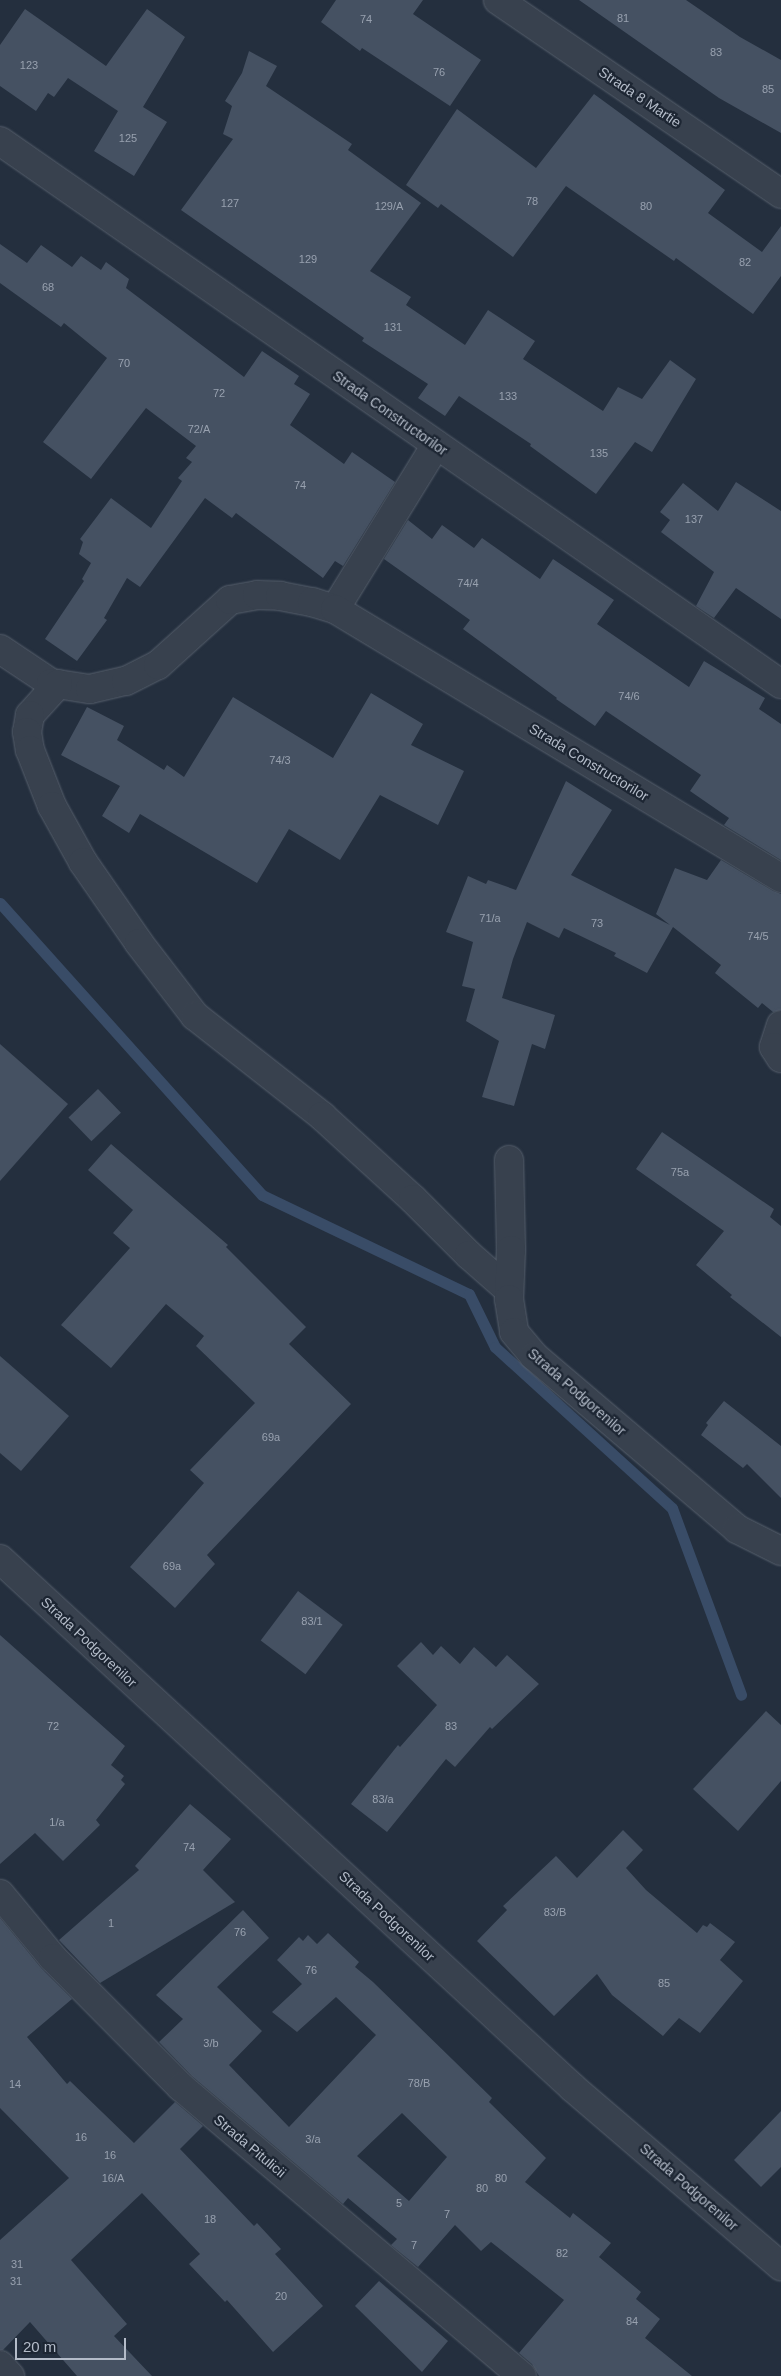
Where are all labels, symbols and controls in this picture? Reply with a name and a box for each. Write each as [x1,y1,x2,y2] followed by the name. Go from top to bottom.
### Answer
[617,11,629,25] house number: 81
[360,12,372,26] house number: 74
[710,45,722,59] house number: 83
[20,58,38,72] house number: 123
[596,63,684,131] street label: Strada 8 Martie
[433,65,445,79] house number: 76
[762,82,774,96] house number: 85
[119,131,137,145] house number: 125
[526,194,538,208] house number: 78
[221,196,239,210] house number: 127
[375,199,403,213] house number: 129/A
[640,199,652,213] house number: 80
[299,252,317,266] house number: 129
[739,255,751,269] house number: 82
[42,280,54,294] house number: 68
[384,320,402,334] house number: 131
[118,356,130,370] house number: 70
[329,367,451,459] street label: Strada Constructorilor
[213,386,225,400] house number: 72
[499,389,517,403] house number: 133
[188,422,210,436] house number: 72/A
[590,446,608,460] house number: 135
[294,478,306,492] house number: 74
[685,512,703,526] house number: 137
[457,576,479,590] house number: 74/4
[618,689,640,703] house number: 74/6
[526,720,652,804] street label: Strada Constructorilor
[269,753,291,767] house number: 74/3
[479,911,501,925] house number: 71/a
[591,916,603,930] house number: 73
[747,929,769,943] house number: 74/5
[671,1165,689,1179] house number: 75a
[524,1345,630,1439] street label: Strada Podgorenilor
[262,1430,280,1444] house number: 69a
[163,1559,181,1573] house number: 69a
[38,1593,140,1691] street label: Strada Podgorenilor
[301,1614,323,1628] house number: 83/1
[47,1719,59,1733] house number: 72
[445,1719,457,1733] house number: 83
[372,1792,394,1806] house number: 83/a
[49,1815,65,1829] house number: 1/a
[183,1840,195,1854] house number: 74
[336,1867,438,1965] street label: Strada Podgorenilor
[544,1905,566,1919] house number: 83/B
[108,1916,114,1930] house number: 1
[234,1925,246,1939] house number: 76
[305,1963,317,1977] house number: 76
[658,1976,670,1990] house number: 85
[203,2036,219,2050] house number: 3/b
[408,2076,430,2090] house number: 78/B
[9,2077,21,2091] house number: 14
[211,2111,289,2181] street label: Strada Pitulicii
[75,2130,87,2144] house number: 16
[305,2132,321,2146] house number: 3/a
[636,2140,742,2234] street label: Strada Podgorenilor
[104,2148,116,2162] house number: 16
[102,2171,124,2185] house number: 16/A
[495,2171,507,2185] house number: 80
[476,2181,488,2195] house number: 80
[396,2196,402,2210] house number: 5
[444,2207,450,2221] house number: 7
[204,2212,216,2226] house number: 18
[411,2238,417,2252] house number: 7
[556,2246,568,2260] house number: 82
[11,2257,23,2271] house number: 31
[10,2274,22,2288] house number: 31
[275,2289,287,2303] house number: 20
[626,2314,638,2328] house number: 84
[18,2328,129,2360] scale bar
[23,2338,56,2355] text: 20 m

